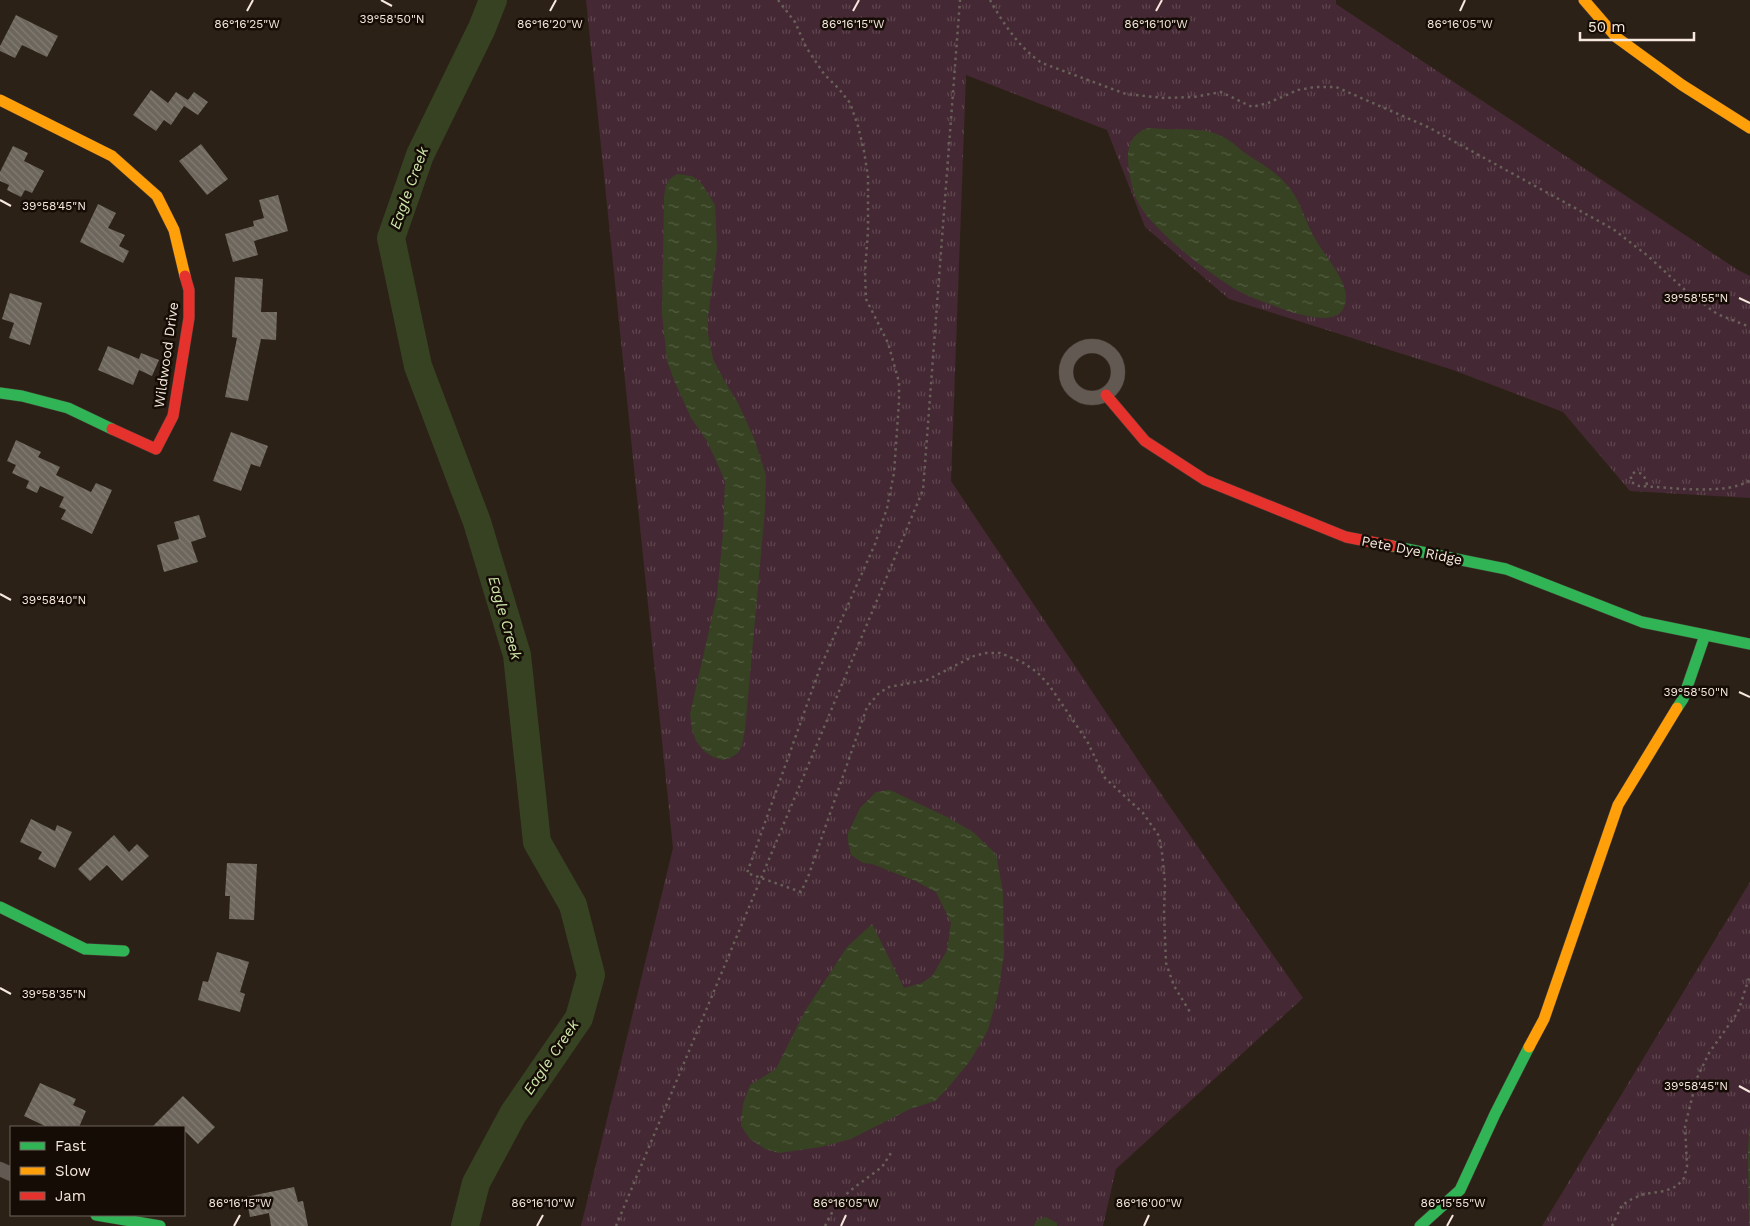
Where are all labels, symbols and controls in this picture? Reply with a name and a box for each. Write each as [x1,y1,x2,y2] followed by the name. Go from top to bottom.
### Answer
[1580,10,1694,42] scale bar
[359,12,425,26] text: 39°58'50"N
[214,17,280,31] text: 86°16'25"W
[517,17,583,31] text: 86°16'20"W
[821,17,885,31] text: 86°16'15"W
[1124,17,1188,31] text: 86°16'10"W
[1427,17,1493,31] text: 86°16'05"W
[1588,18,1625,36] text: 50 m
[386,144,433,232] water label: Eagle Creek
[22,199,86,213] text: 39°58'45"N
[1664,291,1728,305] text: 39°58'55"N
[151,301,181,409] street label: Wildwood Drive
[1360,532,1464,568] street label: Pete Dye Ridge
[484,574,526,663] water label: Eagle Creek
[22,593,86,607] text: 39°58'40"N
[1663,685,1729,699] text: 39°58'50"N
[22,987,86,1001] text: 39°58'35"N
[519,1015,583,1098] water label: Eagle Creek
[1664,1079,1728,1093] text: 39°58'45"N
[10,1126,185,1216] legend
[55,1137,87,1155] text: Fast
[55,1162,91,1180] text: Slow
[55,1187,86,1205] text: Jam
[208,1196,272,1210] text: 86°16'15"W
[511,1196,575,1210] text: 86°16'10"W
[813,1196,879,1210] text: 86°16'05"W
[1116,1196,1183,1210] text: 86°16'00"W
[1420,1196,1486,1210] text: 86°15'55"W

